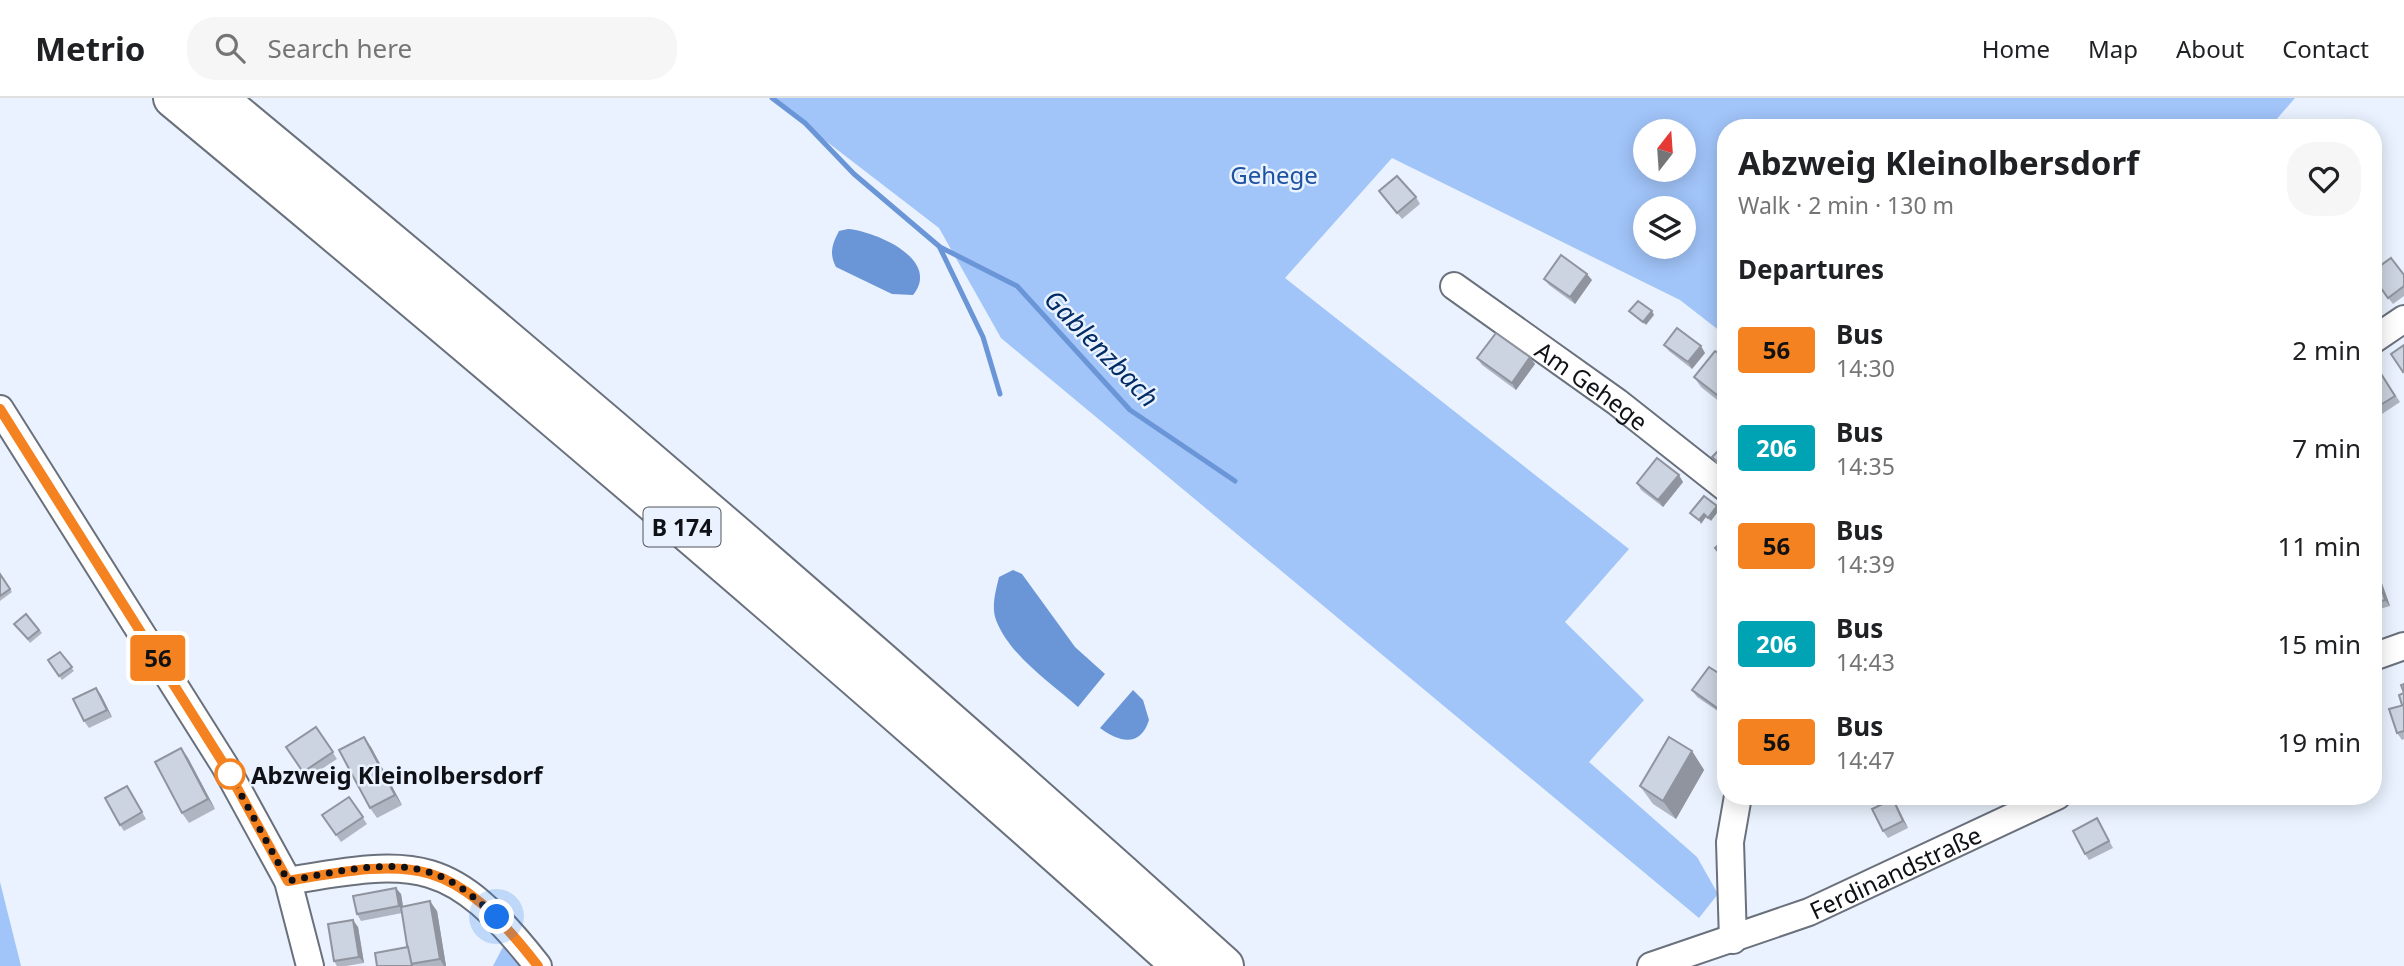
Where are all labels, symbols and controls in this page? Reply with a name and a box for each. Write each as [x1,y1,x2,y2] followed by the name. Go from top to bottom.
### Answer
[187,17,677,80] search box
[35,26,145,71] text: Metrio
[211,29,249,67] icon: search
[267,30,412,66] text: Search here
[1982,32,2050,65] text: Home
[2088,32,2138,65] text: Map
[2176,32,2244,65] text: About
[2282,32,2369,65] text: Contact
[1633,119,1696,182] north arrow
[1633,119,1696,259] map controls
[1738,140,2139,185] text: Abzweig Kleinolbersdorf
[2287,142,2361,216] button: heart
[1230,158,1318,191] park label: Gehege
[1738,189,1954,221] text: Walk · 2 min · 130 m
[1633,196,1696,259] button: layers
[1738,251,1884,287] text: Departures
[1037,281,1167,415] water label: Gablenzbach
[1836,316,1883,352] text: Bus
[2292,332,2361,368] text: 2 min
[1529,333,1655,437] street label: Am Gehege
[1763,333,1790,366] text: 56
[1836,352,1895,384] text: 14:30
[1836,414,1883,450] text: Bus
[2292,430,2361,466] text: 7 min
[1756,431,1797,464] text: 206
[1836,450,1895,482] text: 14:35
[644,508,720,546] road number: B 174
[1836,512,1883,548] text: Bus
[2277,528,2361,564] text: 11 min
[1763,529,1790,562] text: 56
[1836,548,1895,580] text: 14:39
[1836,610,1883,646] text: Bus
[2277,626,2361,662] text: 15 min
[1756,627,1797,660] text: 206
[127,635,190,681] line badge: 56
[144,641,172,674] text: 56
[1836,646,1895,678] text: 14:43
[1836,708,1883,744] text: Bus
[2277,724,2361,760] text: 19 min
[1763,725,1790,758] text: 56
[1836,744,1895,776] text: 14:47
[251,758,544,791] place label: Abzweig Kleinolbersdorf
[215,759,245,789] marker: Abzweig Kleinolbersdorf
[1804,817,1986,926] street label: Ferdinandstraße
[479,899,514,934] your location

